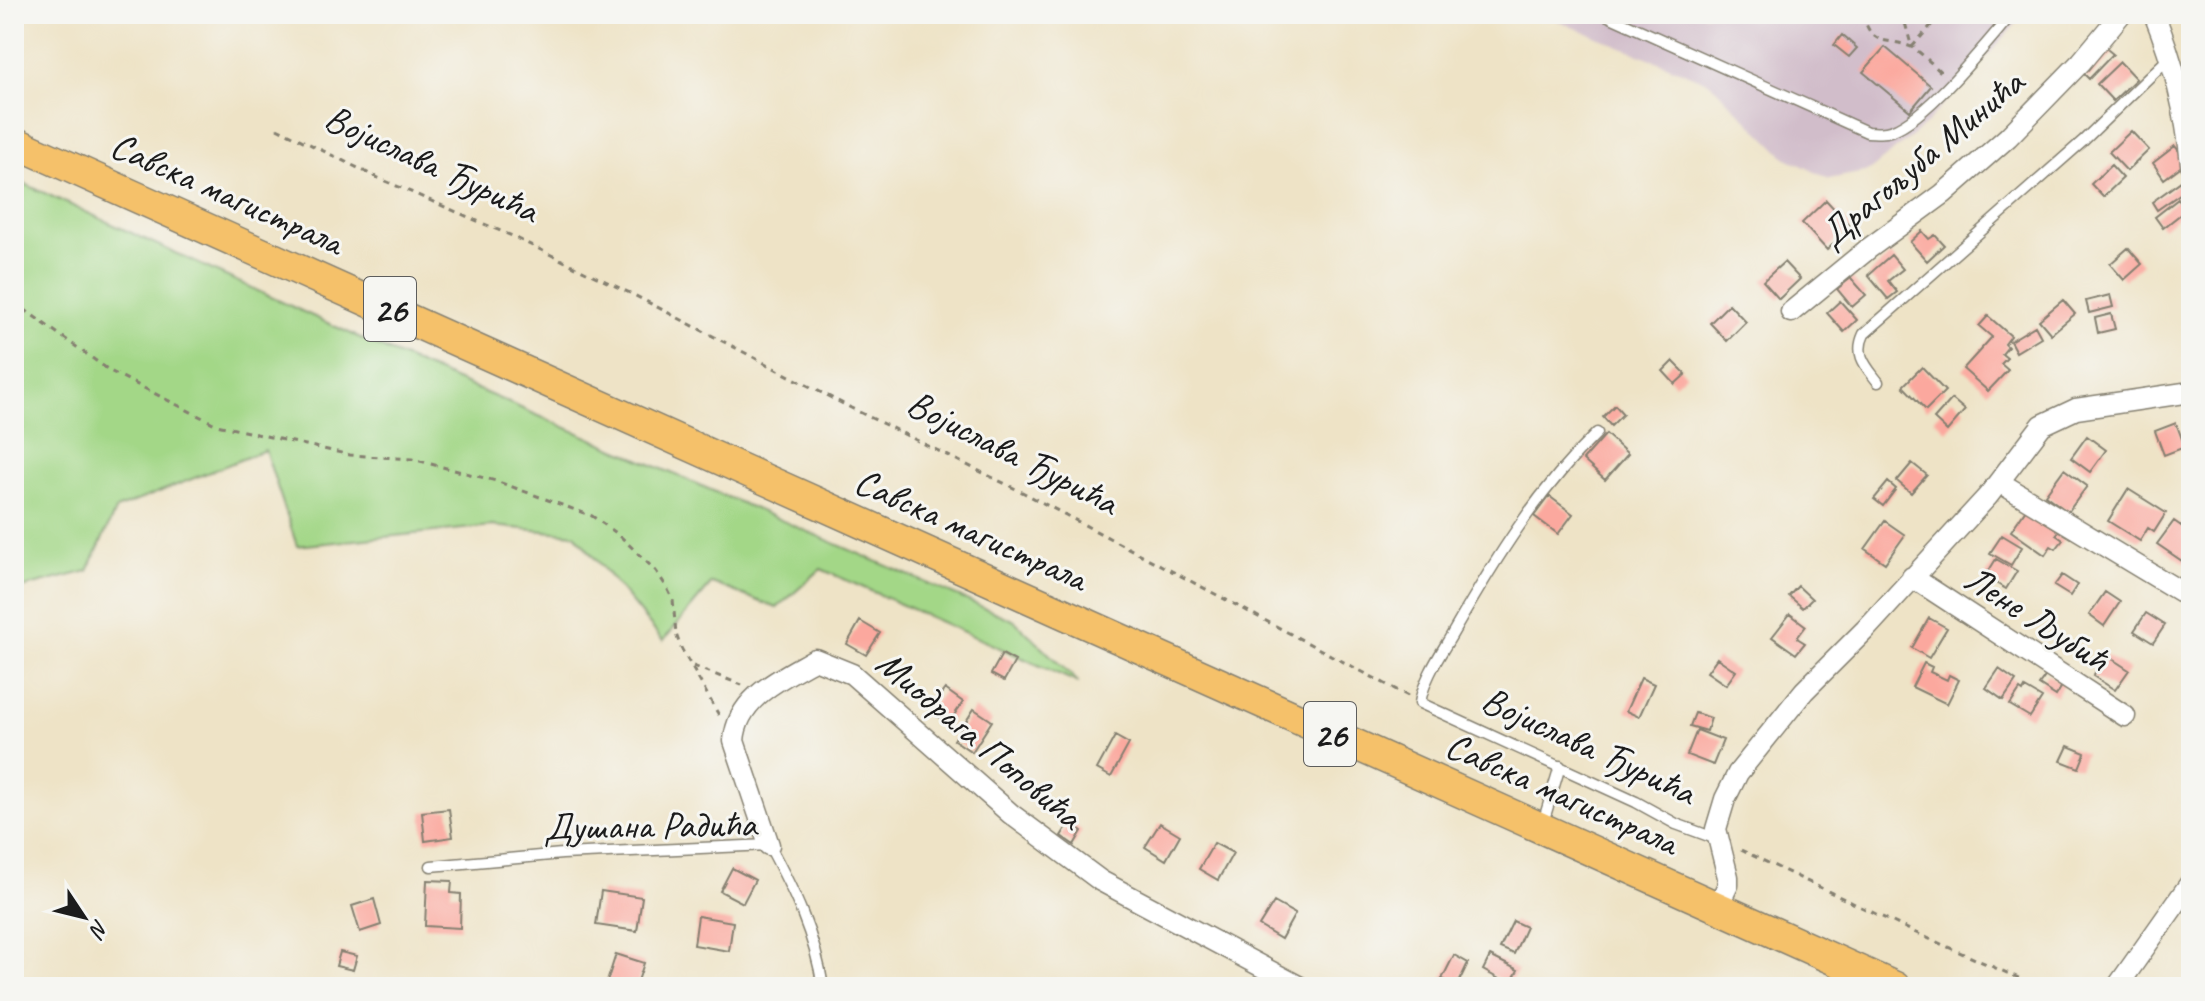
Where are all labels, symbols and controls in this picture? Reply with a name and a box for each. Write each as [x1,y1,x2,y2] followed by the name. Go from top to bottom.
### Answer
[1809,58,2035,258] street label: Драгољуба Минића
[318,94,548,234] street label: Војислава Ђурића
[103,121,353,267] street label: Савска магистрала
[364,277,416,341] road number: 26
[900,379,1128,527] street label: Војислава Ђурића
[847,457,1097,603] street label: Савска магистрала
[1956,555,2119,683] street label: Лене Љубић
[867,639,1094,841] street label: Миодрага Поповића
[1475,676,1705,816] street label: Војислава Ђурића
[1304,702,1356,766] road number: 26
[1438,721,1688,867] street label: Савска магистрала
[543,800,759,851] street label: Душана Радића
[44,877,124,957] north arrow
[82,914,115,944] text: N

